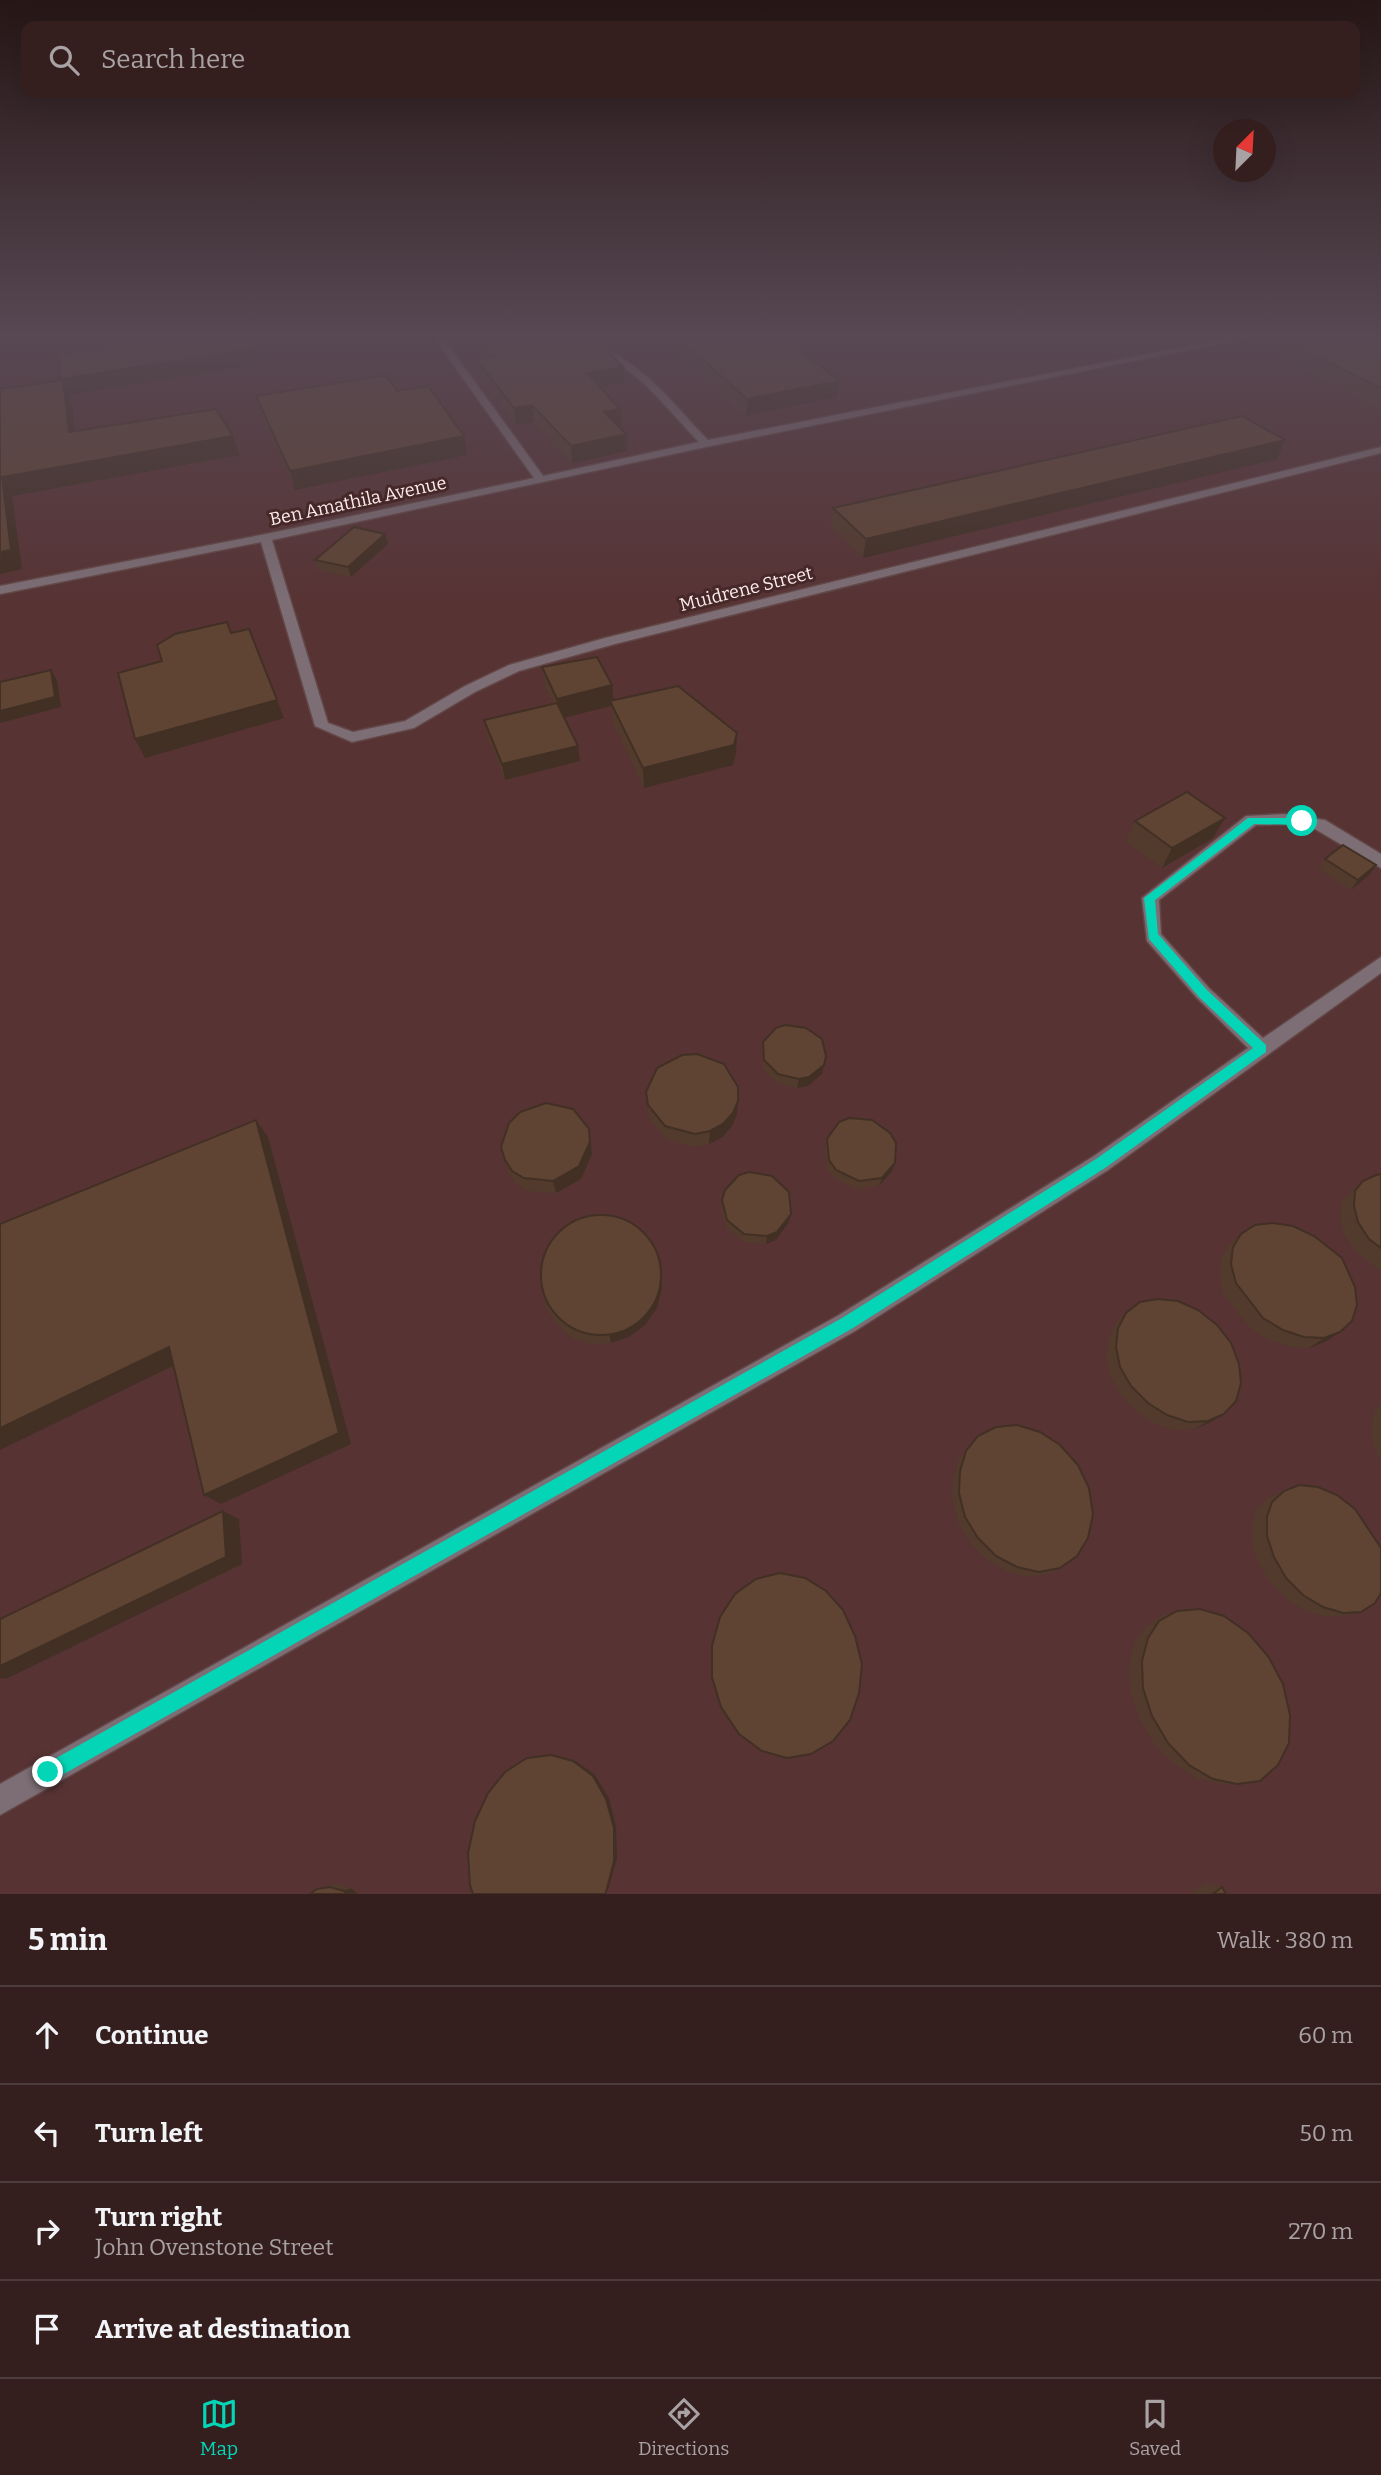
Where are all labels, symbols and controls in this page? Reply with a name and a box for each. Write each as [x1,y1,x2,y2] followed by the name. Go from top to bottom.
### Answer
[21,21,1360,98] search box
[45,41,83,79] icon: search
[101,44,245,75] text: Search here
[1213,119,1276,182] north arrow
[268,472,448,530] street label: Ben Amathila Avenue
[677,562,815,616] street label: Muidrene Street
[1286,805,1317,836] route start
[32,1756,63,1787] route end
[28,1922,107,1958] text: 5 min
[1217,1926,1353,1954] text: Walk · 380 m
[28,2016,66,2054] icon: ahead
[95,2020,209,2051] text: Continue
[1298,2021,1353,2049] text: 60 m
[28,2114,66,2152] icon: left
[95,2118,203,2149] text: Turn left
[1299,2119,1353,2147] text: 50 m
[95,2202,222,2233] text: Turn right
[28,2212,66,2250] icon: right
[1288,2217,1353,2245] text: 270 m
[95,2233,334,2261] text: John Ovenstone Street
[28,2310,66,2348] icon: arrive
[95,2314,350,2345] text: Arrive at destination
[200,2395,238,2460] tab: Map
[638,2395,729,2460] tab: Directions
[1129,2395,1181,2460] tab: Saved

